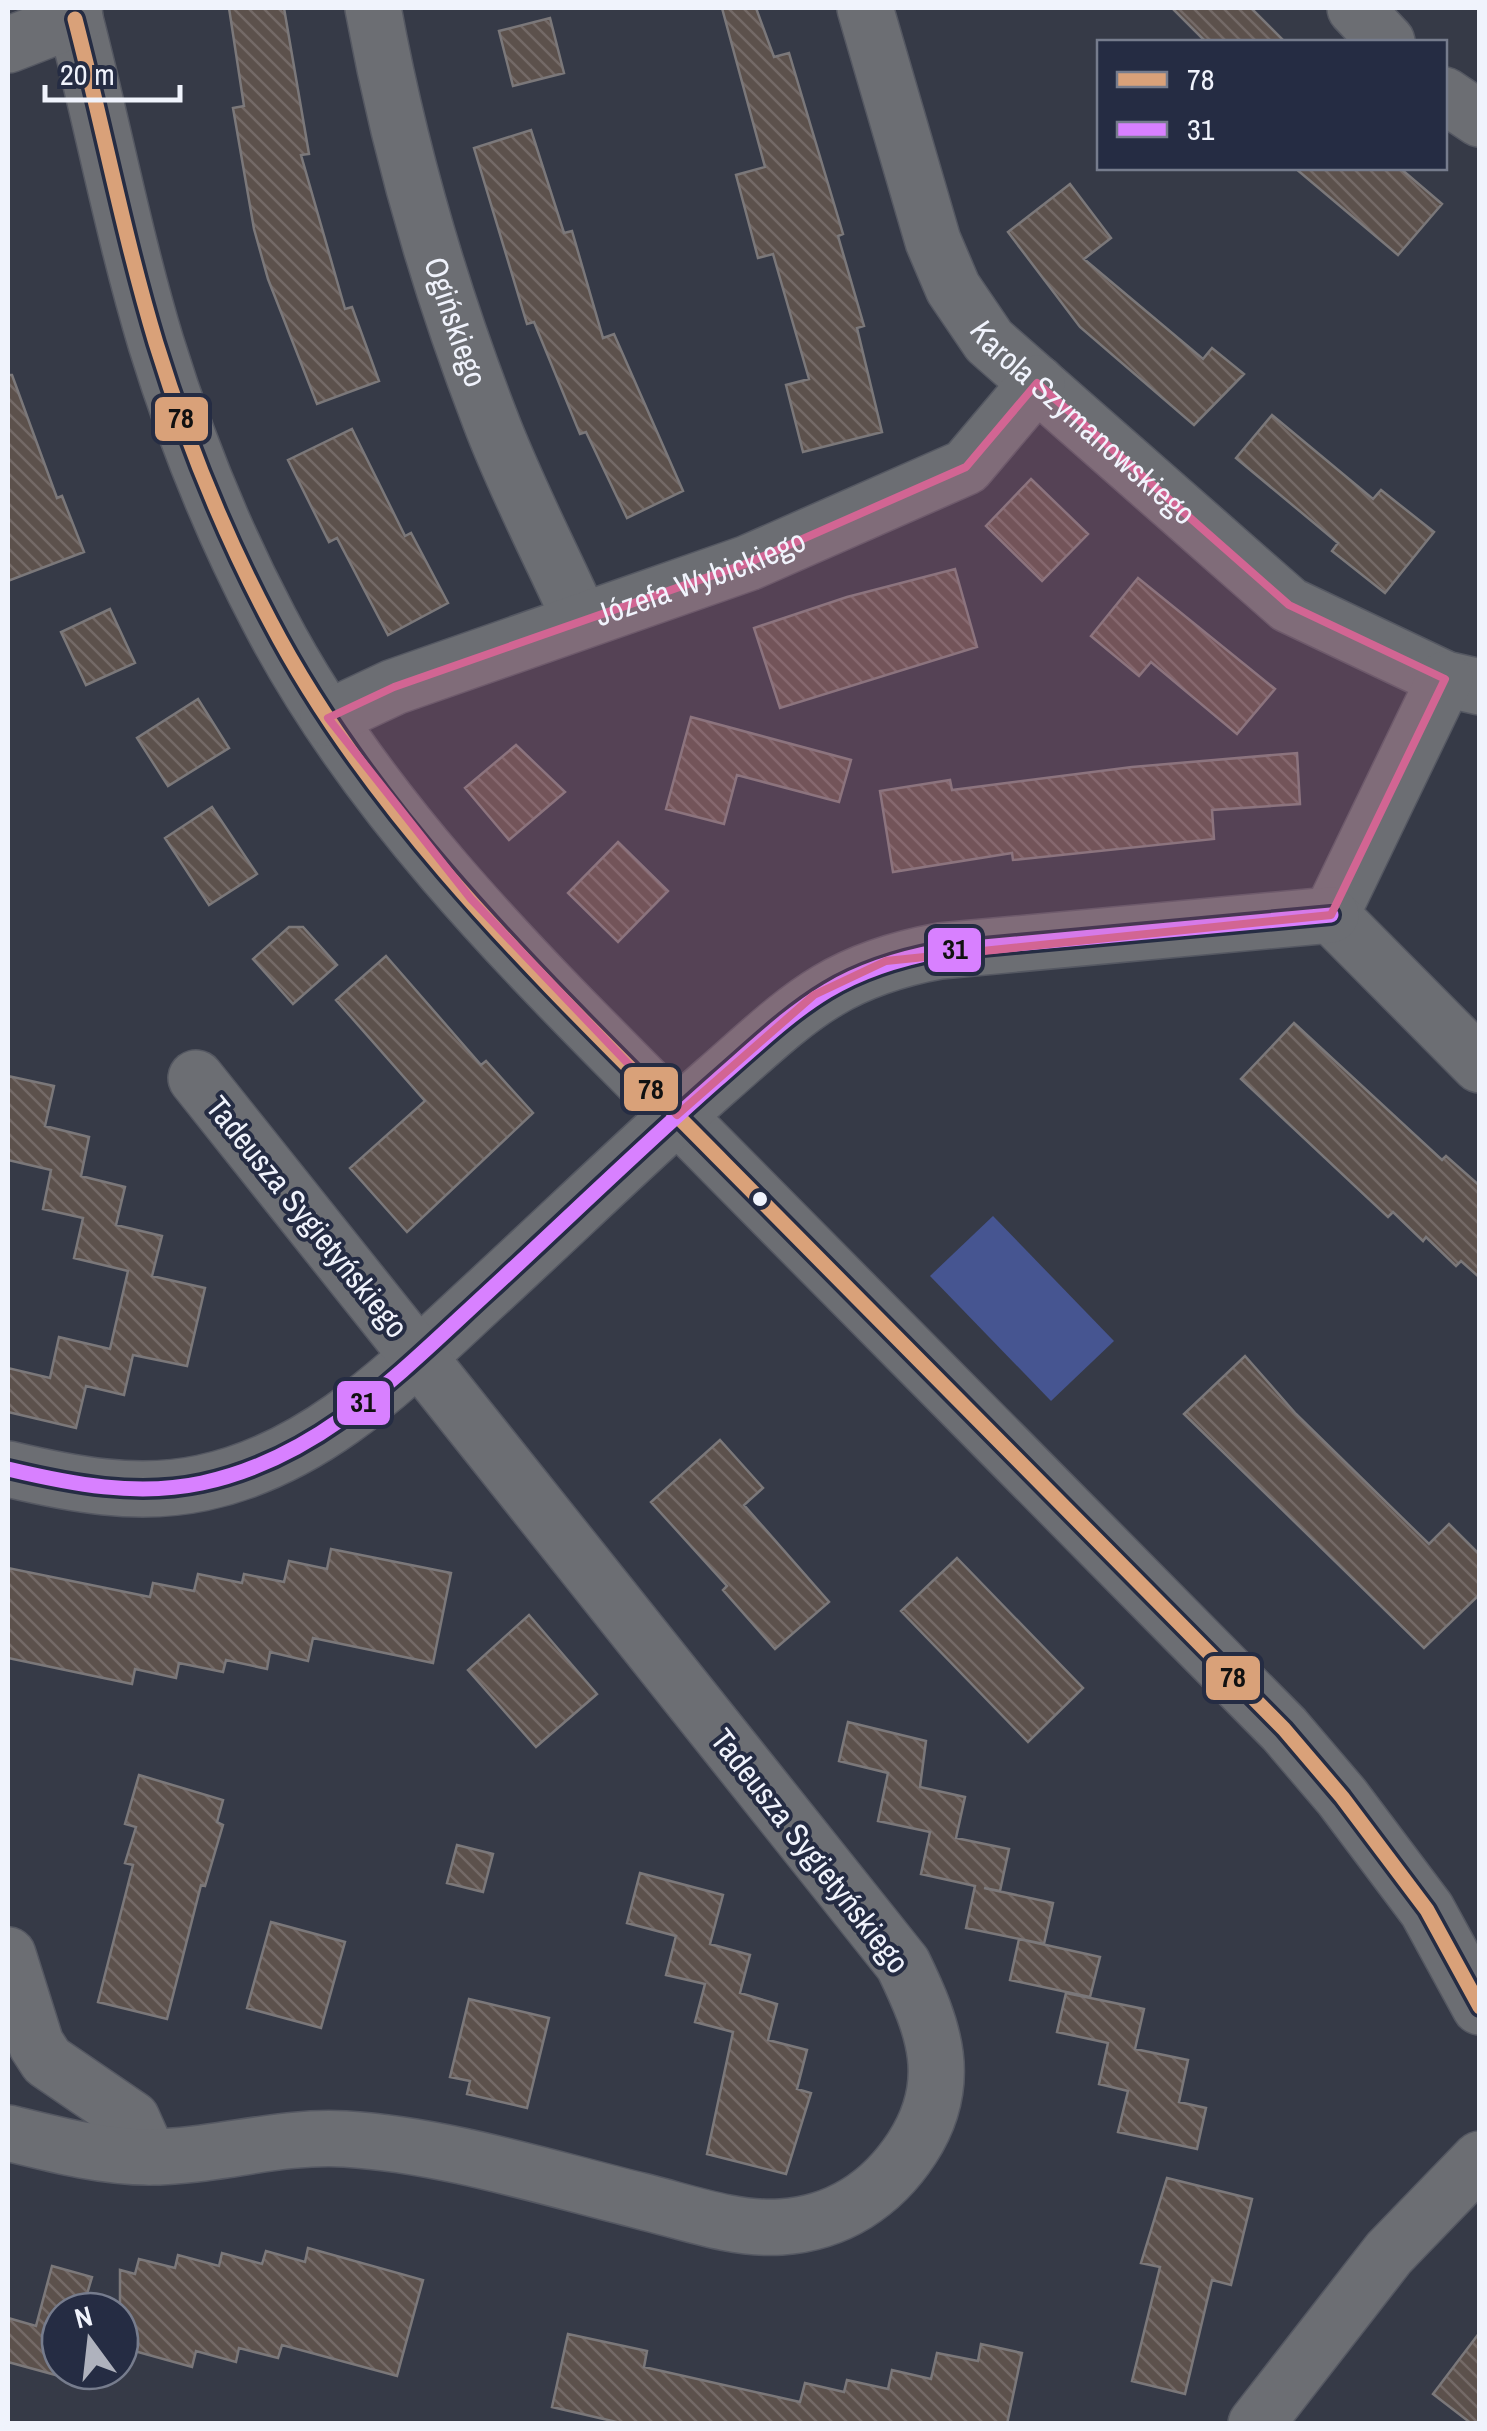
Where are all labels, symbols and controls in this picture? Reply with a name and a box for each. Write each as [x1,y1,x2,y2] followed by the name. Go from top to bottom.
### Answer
[45,40,180,102] scale bar
[1097,40,1447,170] legend
[60,54,115,94] text: 20 m
[1187,59,1214,99] text: 78
[1187,109,1215,149] text: 31
[414,252,498,393] street label: Ogińskiego
[960,312,1205,534] street label: Karola Szymanowskiego
[153,395,210,443] line badge: 78
[168,399,194,437] text: 78
[589,518,812,636] street label: Józefa Wybickiego
[926,926,983,974] line badge: 31
[942,930,968,968] text: 31
[622,1065,680,1113] line badge: 78
[638,1070,664,1108] text: 78
[196,1087,418,1347] street label: Tadeusza Sygietyńskiego
[750,1189,770,1209] unlabelled marker
[335,1379,392,1427] line badge: 31
[350,1383,376,1421] text: 31
[1204,1654,1262,1702] line badge: 78
[1220,1658,1246,1696] text: 78
[701,1719,920,1982] street label: Tadeusza Sygietyńskiego
[40,2291,140,2391] north arrow
[71,2296,96,2337] text: N

